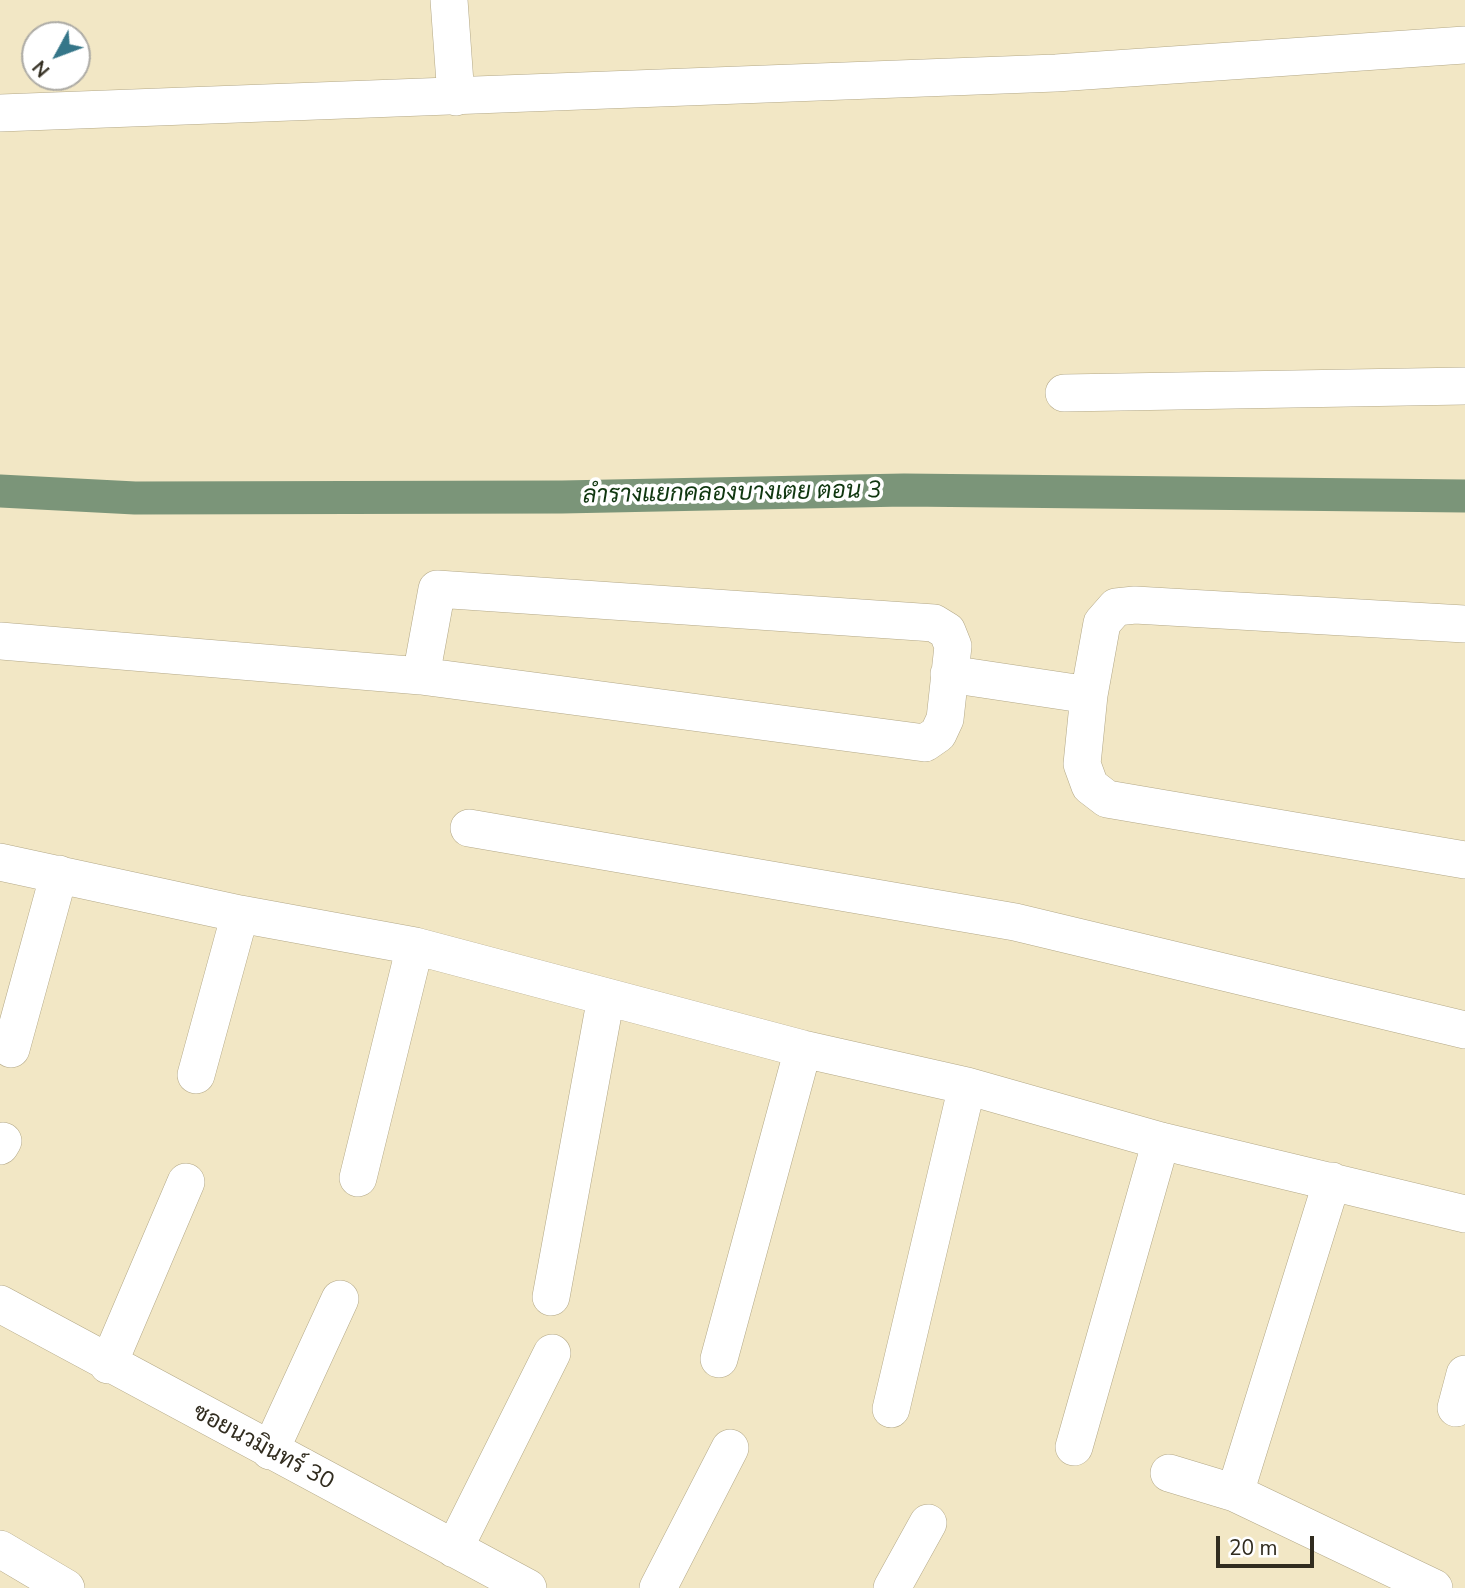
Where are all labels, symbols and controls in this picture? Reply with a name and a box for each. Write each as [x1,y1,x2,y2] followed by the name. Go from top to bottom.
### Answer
[21,21,91,91] north arrow
[27,55,56,82] text: N
[582,477,882,511] water label: ลำรางแยกคลองบางเตย ตอน 3
[188,1399,338,1497] street label: ซอยนวมินทร์ 30
[1220,1522,1318,1566] scale bar
[1229,1534,1278,1562] text: 20 m

